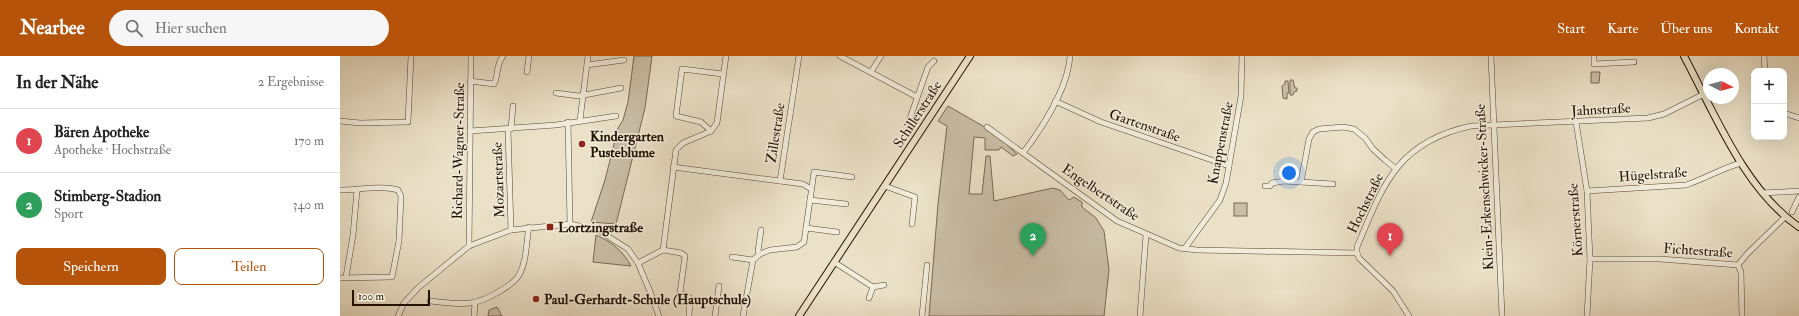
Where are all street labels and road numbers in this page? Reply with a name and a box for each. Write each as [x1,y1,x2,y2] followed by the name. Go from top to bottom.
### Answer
[889,77,945,151] street label: Schillerstraße
[449,82,468,220] street label: Richard-Wagner-Straße
[1570,99,1631,120] street label: Jahnstraße
[1204,100,1238,186] street label: Knappenstraße
[762,102,789,164] street label: Zillestraße
[1472,103,1497,271] street label: Klein-Erkenschwicker-Straße
[1107,105,1183,146] street label: Gartenstraße
[489,142,508,218] street label: Mozartstraße
[1059,160,1143,225] street label: Engelbertstraße
[1618,164,1688,185] street label: Hügelstraße
[1344,170,1387,236] street label: Hochstraße
[1564,183,1587,257] street label: Körnerstraße
[1663,240,1733,261] street label: Fichtestraße

